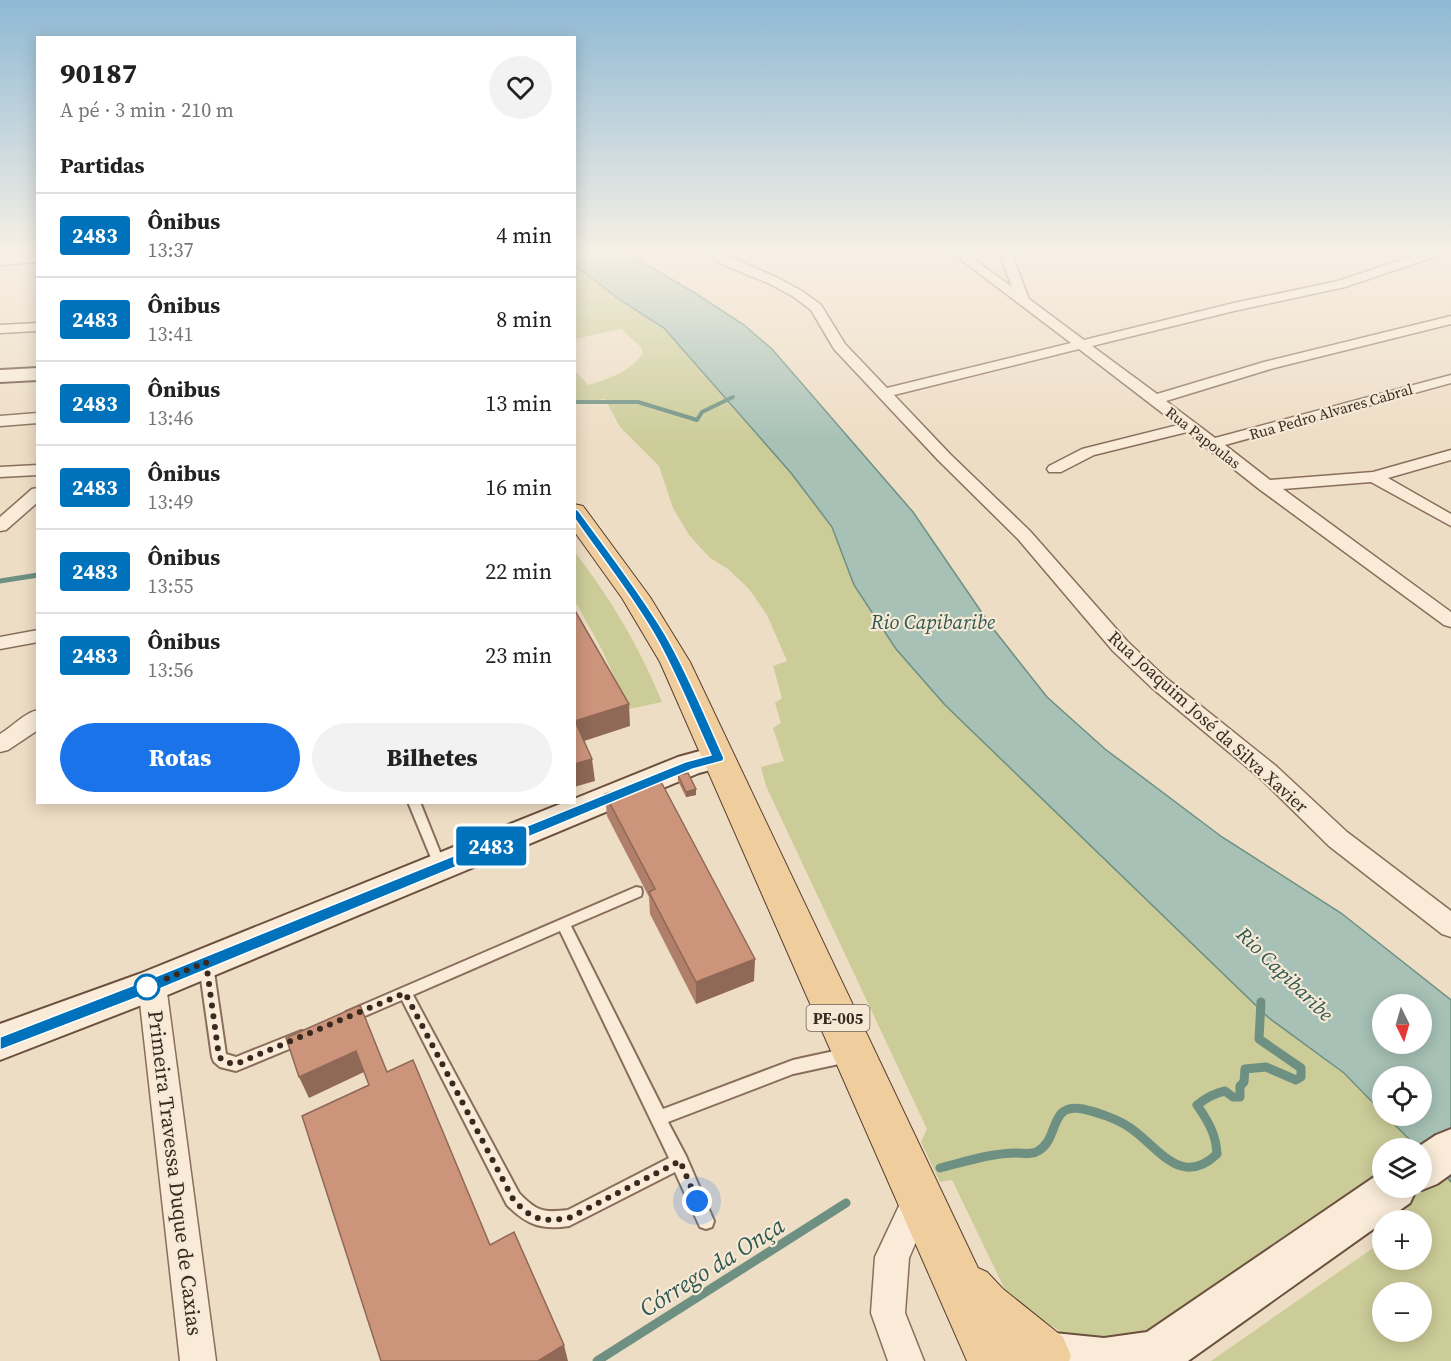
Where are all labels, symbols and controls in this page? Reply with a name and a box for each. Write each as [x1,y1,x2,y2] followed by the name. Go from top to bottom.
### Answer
[60,54,137,92] text: 90187
[489,56,552,119] button: heart
[60,96,234,124] text: A pé · 3 min · 210 m
[60,150,145,180] text: Partidas
[148,206,220,236] text: Ônibus
[496,220,552,250] text: 4 min
[72,221,118,250] text: 2483
[148,236,194,264] text: 13:37
[148,290,220,320] text: Ônibus
[496,304,552,334] text: 8 min
[72,305,118,334] text: 2483
[148,320,194,348] text: 13:41
[148,374,220,404] text: Ônibus
[1247,378,1416,445] street label: Rua Pedro Alvares Cabral
[485,388,552,418] text: 13 min
[72,389,118,418] text: 2483
[1162,402,1245,473] street label: Rua Papoulas
[148,404,194,432] text: 13:46
[148,458,220,488] text: Ônibus
[485,472,552,502] text: 16 min
[72,473,118,502] text: 2483
[148,488,194,516] text: 13:49
[148,542,220,572] text: Ônibus
[485,556,552,586] text: 22 min
[72,557,118,586] text: 2483
[148,572,194,600] text: 13:55
[870,608,995,636] water label: Rio Capibaribe
[1103,625,1314,819] street label: Rua Joaquim José da Silva Xavier
[148,626,220,656] text: Ônibus
[485,640,552,670] text: 23 min
[72,641,118,670] text: 2483
[148,656,194,684] text: 13:56
[60,723,300,792] button: Rotas
[312,723,552,792] button: Bilhetes
[449,826,533,866] line badge: 2483
[468,832,514,861] text: 2483
[1230,920,1340,1027] water label: Rio Capibaribe
[134,974,160,1000] unlabelled marker
[1372,994,1432,1054] north arrow
[1372,994,1432,1342] map controls
[806,1005,870,1031] road number: PE-005
[141,1009,210,1337] street label: Primeira Travessa Duque de Caxias
[1372,1066,1432,1126] button: locate
[1372,1138,1432,1198] button: layers
[682,1186,712,1216] your location
[633,1209,791,1324] water label: Córrego da Onça
[1372,1210,1432,1270] button: +
[1372,1282,1432,1342] button: −

